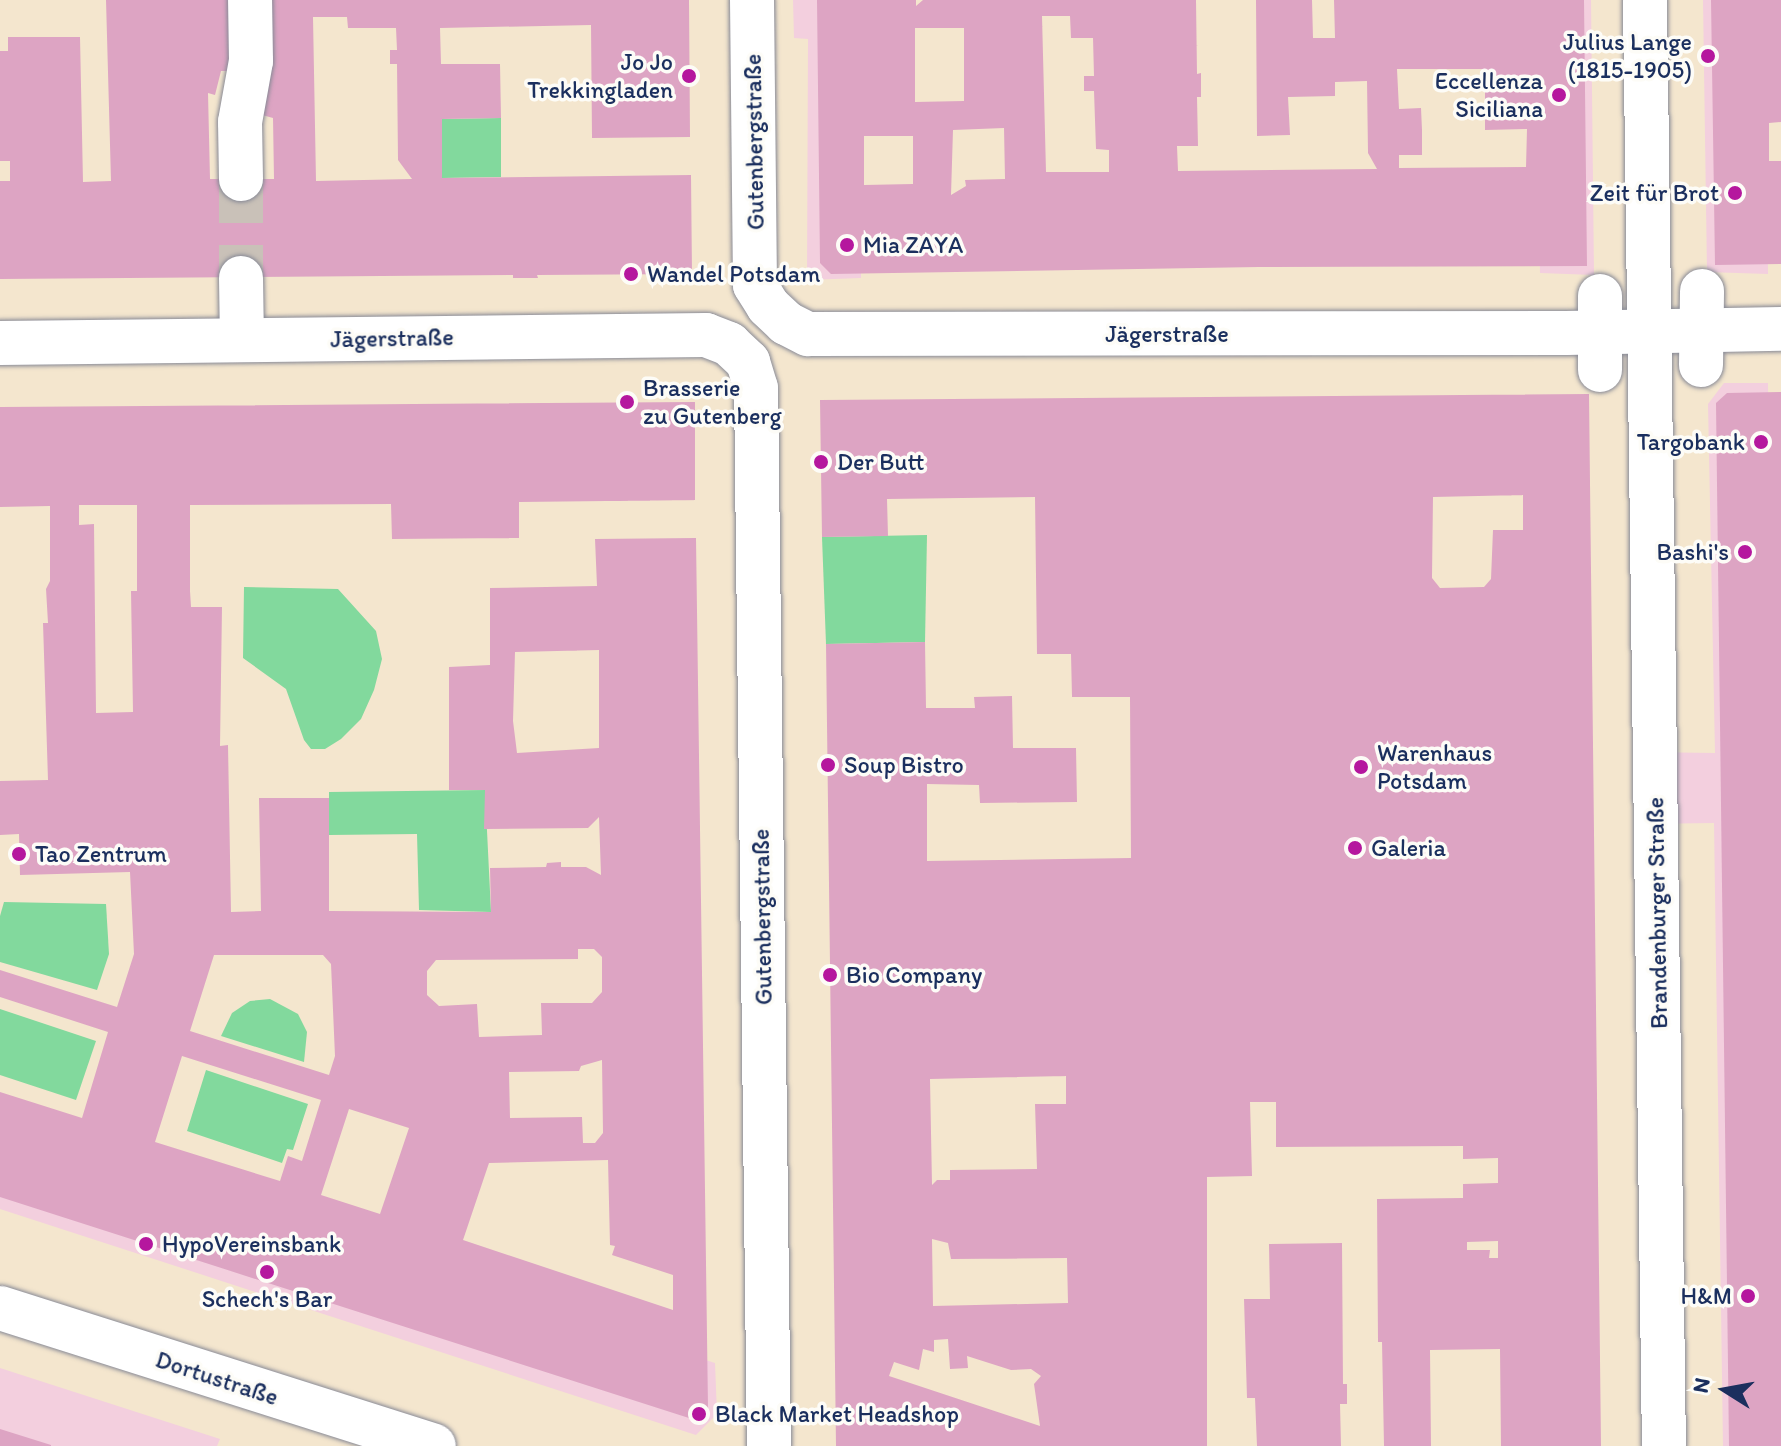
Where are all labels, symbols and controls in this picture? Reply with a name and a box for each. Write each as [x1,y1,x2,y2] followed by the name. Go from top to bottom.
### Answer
[1563,28,1692,84] place label: Julius Lange (1815-1905)
[1699,47,1717,65] marker: Julius Lange (1815-1905)
[527,48,673,104] place label: Jo Jo Trekkingladen
[738,54,770,230] street label: Gutenbergstraße
[680,67,698,85] marker: Jo Jo Trekkingladen
[1435,67,1543,123] place label: Eccellenza Siciliana
[1550,86,1568,104] marker: Eccellenza Siciliana
[1590,179,1719,207] place label: Zeit für Brot
[1726,184,1744,202] marker: Zeit für Brot
[863,231,963,259] place label: Mia ZAYA
[838,236,856,254] marker: Mia ZAYA
[647,260,819,288] place label: Wandel Potsdam
[622,265,640,283] marker: Wandel Potsdam
[1105,320,1229,348] street label: Jägerstraße
[330,323,454,353] street label: Jägerstraße
[643,374,782,430] place label: Brasserie zu Gutenberg
[618,393,636,411] marker: Brasserie zu Gutenberg
[1637,428,1745,456] place label: Targobank
[1752,433,1770,451] marker: Targobank
[837,448,925,476] place label: Der Butt
[812,453,830,471] marker: Der Butt
[1657,538,1729,566] place label: Bashi's
[1736,543,1754,561] marker: Bashi's
[1377,739,1492,795] place label: Warenhaus Potsdam
[844,751,964,779] place label: Soup Bistro
[819,756,837,774] marker: Soup Bistro
[1352,758,1370,776] marker: Warenhaus Potsdam
[1641,797,1673,1029] street label: Brandenburger Straße
[746,829,778,1005] street label: Gutenbergstraße
[1371,834,1446,862] place label: Galeria
[1346,839,1364,857] marker: Galeria
[35,840,167,868] place label: Tao Zentrum
[10,845,28,863] marker: Tao Zentrum
[846,961,982,989] place label: Bio Company
[821,966,839,984] marker: Bio Company
[162,1230,341,1258] place label: HypoVereinsbank
[137,1235,155,1253] marker: HypoVereinsbank
[258,1263,276,1281] marker: Schech's Bar
[1681,1282,1732,1310] place label: H&M
[202,1285,332,1313] place label: Schech's Bar
[1739,1287,1757,1305] marker: H&M
[152,1345,282,1411] street label: Dortustraße
[1685,1350,1765,1430] north arrow
[1686,1375,1716,1395] text: N
[715,1400,959,1428] place label: Black Market Headshop
[690,1405,708,1423] marker: Black Market Headshop

